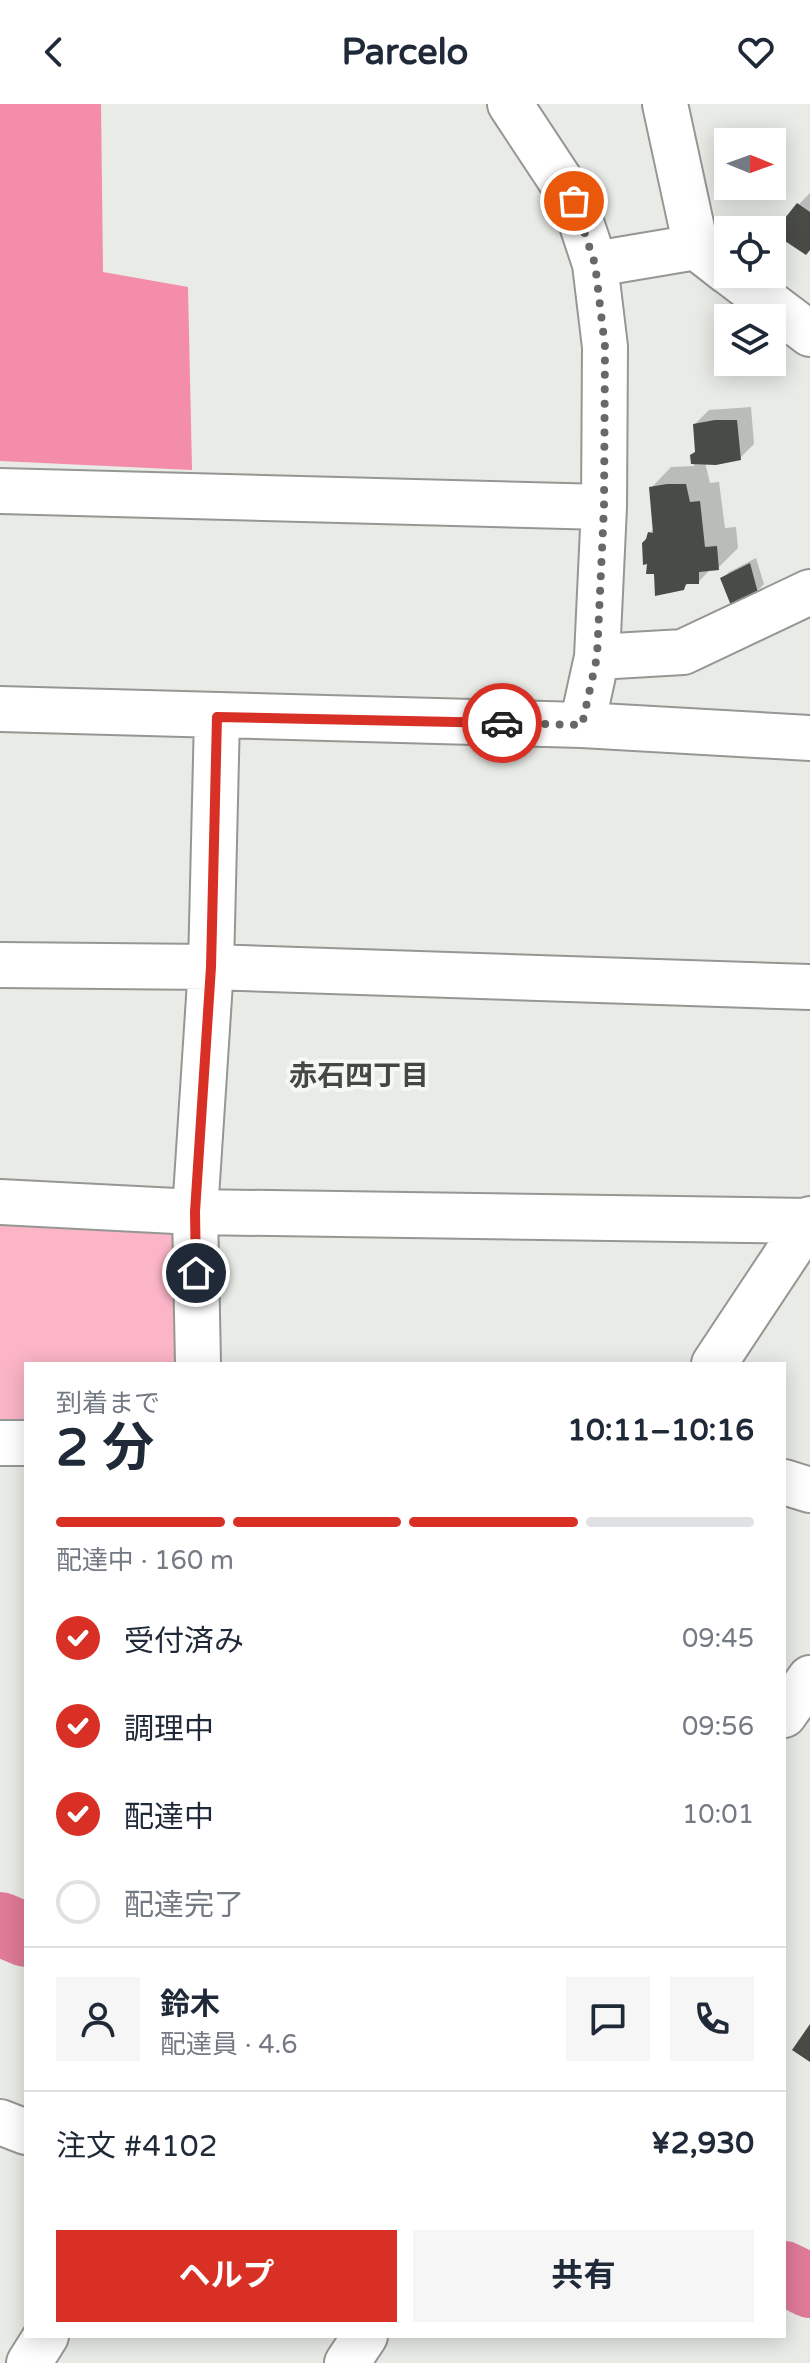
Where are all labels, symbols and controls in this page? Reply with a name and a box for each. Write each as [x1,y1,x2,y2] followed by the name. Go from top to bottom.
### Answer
[32,30,76,74] icon: back
[734,30,778,74] icon: heart
[341,31,469,74] text: Parcelo
[714,128,786,200] north arrow
[714,128,786,376] map controls
[540,167,608,235] pin
[552,179,596,223] icon: bag
[714,216,786,288] button: locate
[714,304,786,376] button: layers
[462,683,542,763] courier
[480,701,524,745] icon: car
[289,1059,429,1093] district label: 赤石四丁目
[162,1239,230,1307] pin
[174,1251,218,1295] icon: home
[56,1388,160,1419] text: 到着まで
[567,1412,754,1449] text: 10:11–10:16
[56,1417,154,1480] text: 2 分
[56,1545,234,1576] text: 配達中 · 160 m
[56,1616,100,1660] icon: check
[124,1623,244,1660] text: 受付済み
[682,1623,754,1654] text: 09:45
[56,1704,100,1748] icon: check
[124,1711,214,1748] text: 調理中
[682,1711,754,1742] text: 09:56
[56,1792,100,1836] icon: check
[124,1799,214,1836] text: 配達中
[682,1799,754,1830] text: 10:01
[124,1887,244,1924] text: 配達完了
[56,1977,140,2061] button: person
[566,1977,650,2061] button: chat
[670,1977,754,2061] button: phone
[160,1986,220,2023] text: 鈴木
[160,2029,298,2060] text: 配達員 · 4.6
[651,2125,754,2162] text: ¥2,930
[56,2128,218,2165] text: 注文 #4102
[56,2230,397,2322] button: ヘルプ
[413,2230,754,2322] button: 共有

